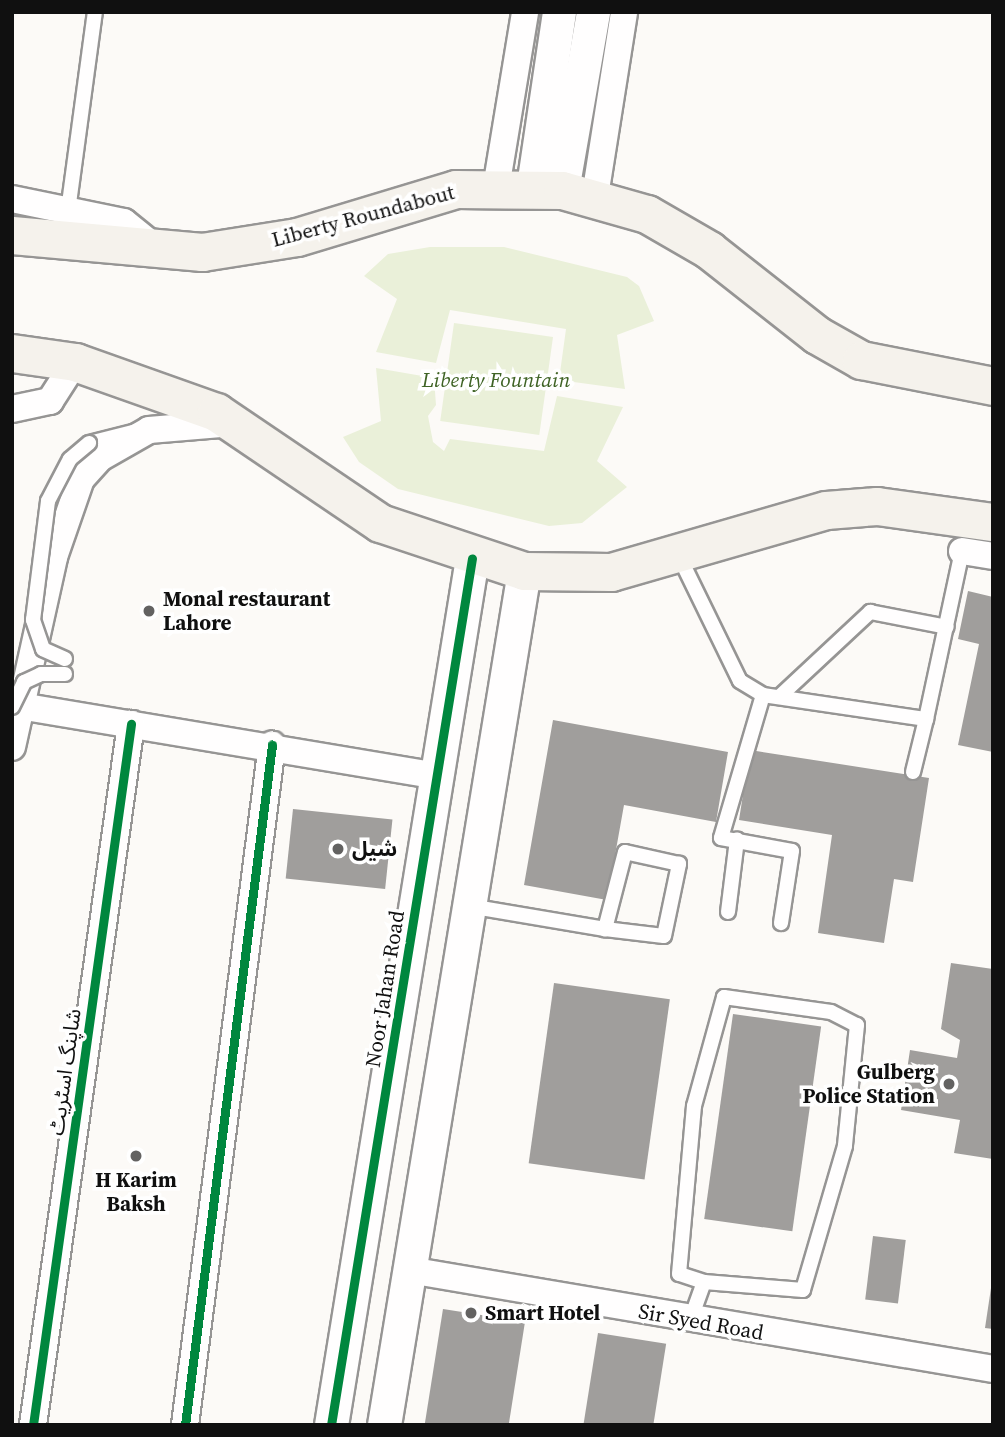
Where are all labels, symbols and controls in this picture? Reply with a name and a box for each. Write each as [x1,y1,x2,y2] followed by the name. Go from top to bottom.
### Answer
[269,180,457,252] street label: Liberty Roundabout
[422,367,570,393] park label: Liberty Fountain
[163,586,330,636] place label: Monal restaurant Lahore
[141,603,157,619] marker: Monal restaurant Lahore
[352,836,397,862] place label: شیل
[330,841,346,857] marker: شیل
[360,909,410,1069] street label: Noor Jahan Road
[44,1007,86,1137] street label: شاپنگ اسٹریٹ
[803,1059,935,1109] place label: Gulberg Police Station
[941,1076,957,1092] marker: Gulberg Police Station
[128,1148,144,1164] marker: H Karim Baksh
[95,1167,177,1217] place label: H Karim Baksh
[637,1299,765,1345] street label: Sir Syed Road
[485,1300,600,1326] place label: Smart Hotel
[463,1305,479,1321] marker: Smart Hotel

